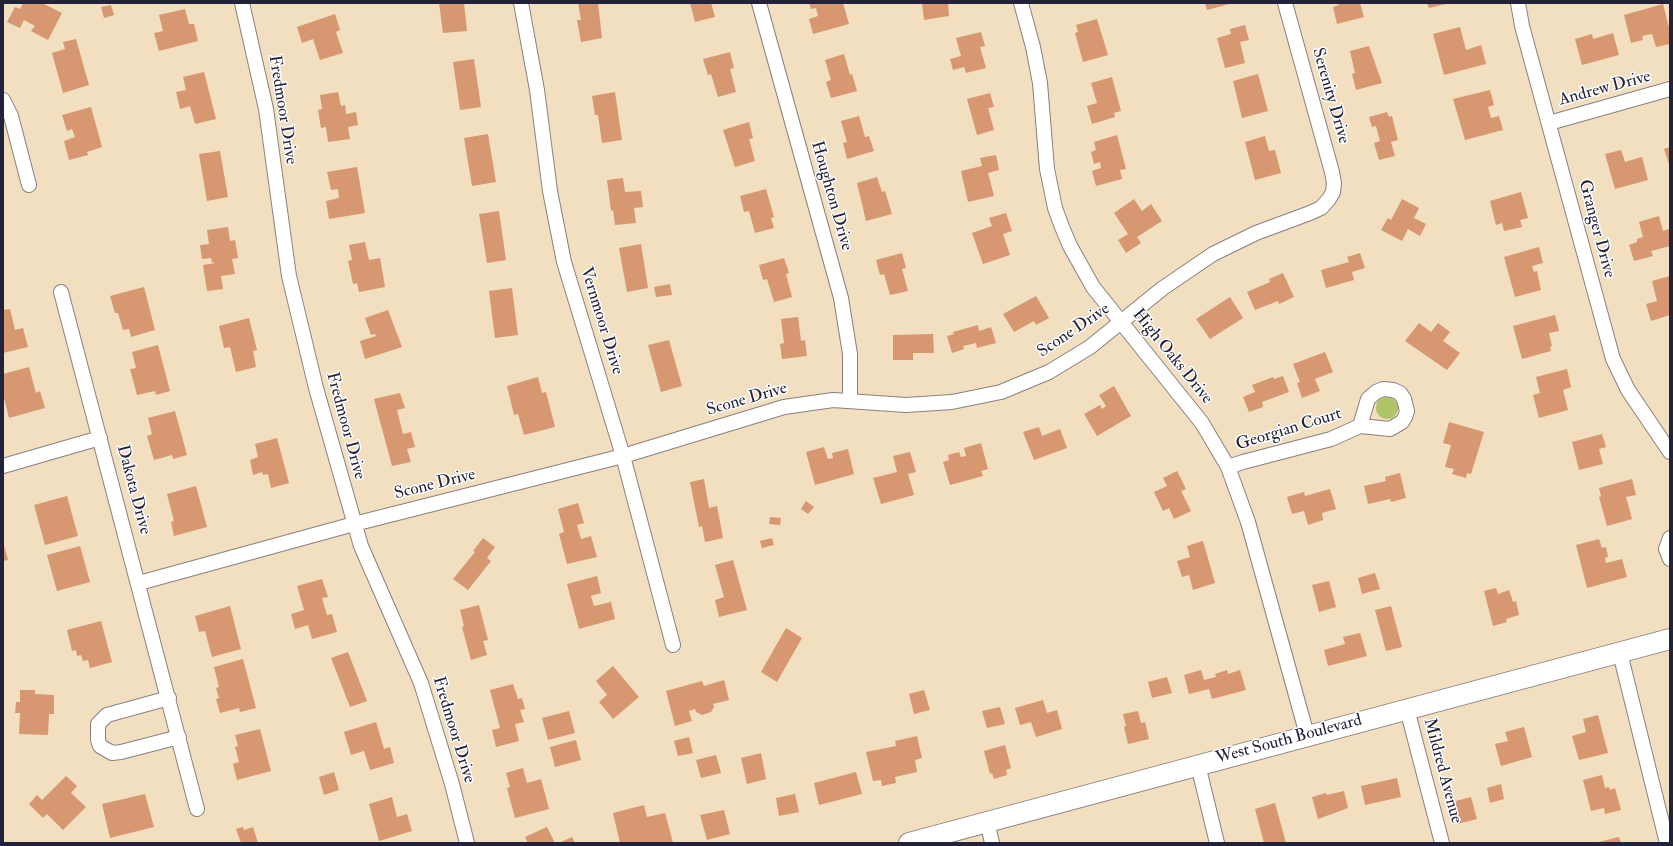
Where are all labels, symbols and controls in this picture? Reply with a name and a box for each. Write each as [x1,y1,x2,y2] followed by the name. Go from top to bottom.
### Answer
[1307,46,1353,146] street label: Serenity Drive
[263,54,301,166] street label: Fredmoor Drive
[1557,67,1653,111] street label: Andrew Drive
[806,139,856,253] street label: Houghton Drive
[1573,178,1619,280] street label: Granger Drive
[575,265,627,377] street label: Vernmoor Drive
[1034,299,1114,363] street label: Scone Drive
[1127,305,1217,409] street label: High Oaks Drive
[321,370,369,482] street label: Fredmoor Drive
[704,379,790,421] street label: Scone Drive
[1234,404,1344,456] street label: Georgian Court
[111,443,155,537] street label: Dakota Drive
[392,465,478,505] street label: Scone Drive
[427,674,479,786] street label: Fredmoor Drive
[1214,711,1364,769] street label: West South Boulevard
[1418,716,1466,826] street label: Mildred Avenue

